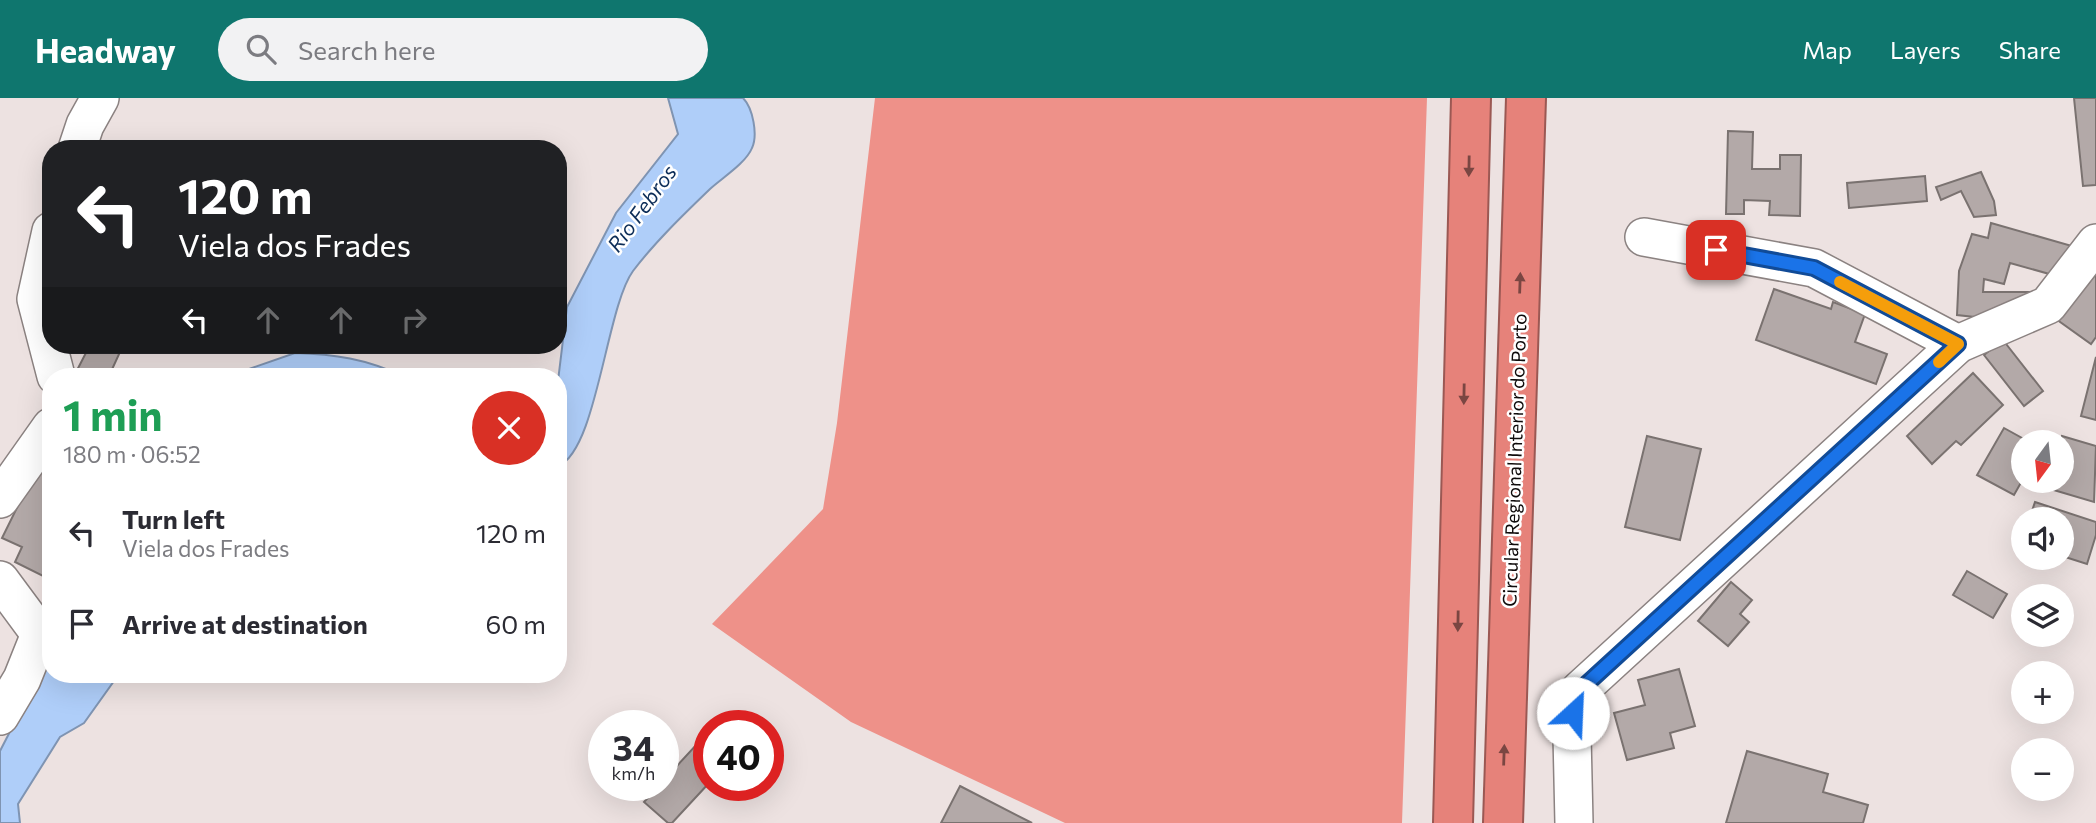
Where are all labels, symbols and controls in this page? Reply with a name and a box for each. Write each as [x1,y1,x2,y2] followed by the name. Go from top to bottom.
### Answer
[218,18,708,81] search box
[35,29,176,70] text: Headway
[242,30,280,68] icon: search
[298,34,436,65] text: Search here
[1803,35,1852,64] text: Map
[1890,35,1961,64] text: Layers
[1999,35,2061,64] text: Share
[1464,155,1475,177] one-way arrow
[601,160,681,256] water label: Rio Febros
[178,164,312,224] text: 120 m
[63,168,154,259] icon: left
[1686,220,1746,280] pin
[178,224,411,264] text: Viela dos Frades
[1697,231,1735,269] icon: arrive
[1514,271,1525,293] one-way arrow
[176,301,214,339] icon: left
[249,301,287,339] icon: ahead
[322,301,360,339] icon: ahead
[395,301,433,339] icon: right
[1497,313,1531,607] street label: Circular Regional Interior do Porto
[1458,383,1469,405] one-way arrow
[63,388,163,440] text: 1 min
[472,391,546,465] button: close
[2011,430,2074,494] north arrow
[2011,430,2074,801] map controls
[63,440,201,468] text: 180 m · 06:52
[122,503,225,534] text: Turn left
[2011,507,2074,570] button: sound
[63,514,101,552] icon: left
[476,517,546,548] text: 120 m
[122,534,290,562] text: Viela dos Frades
[2011,584,2074,647] button: layers
[63,605,101,643] icon: arrive
[122,608,368,639] text: Arrive at destination
[486,608,546,639] text: 60 m
[1452,610,1464,632] one-way arrow
[2011,661,2074,724] button: +
[1536,676,1610,750] position arrow
[693,710,784,801] speed limit sign: 40
[613,725,654,768] text: 34
[2011,738,2074,801] button: −
[1498,744,1510,766] one-way arrow
[612,762,655,784] text: km/h

